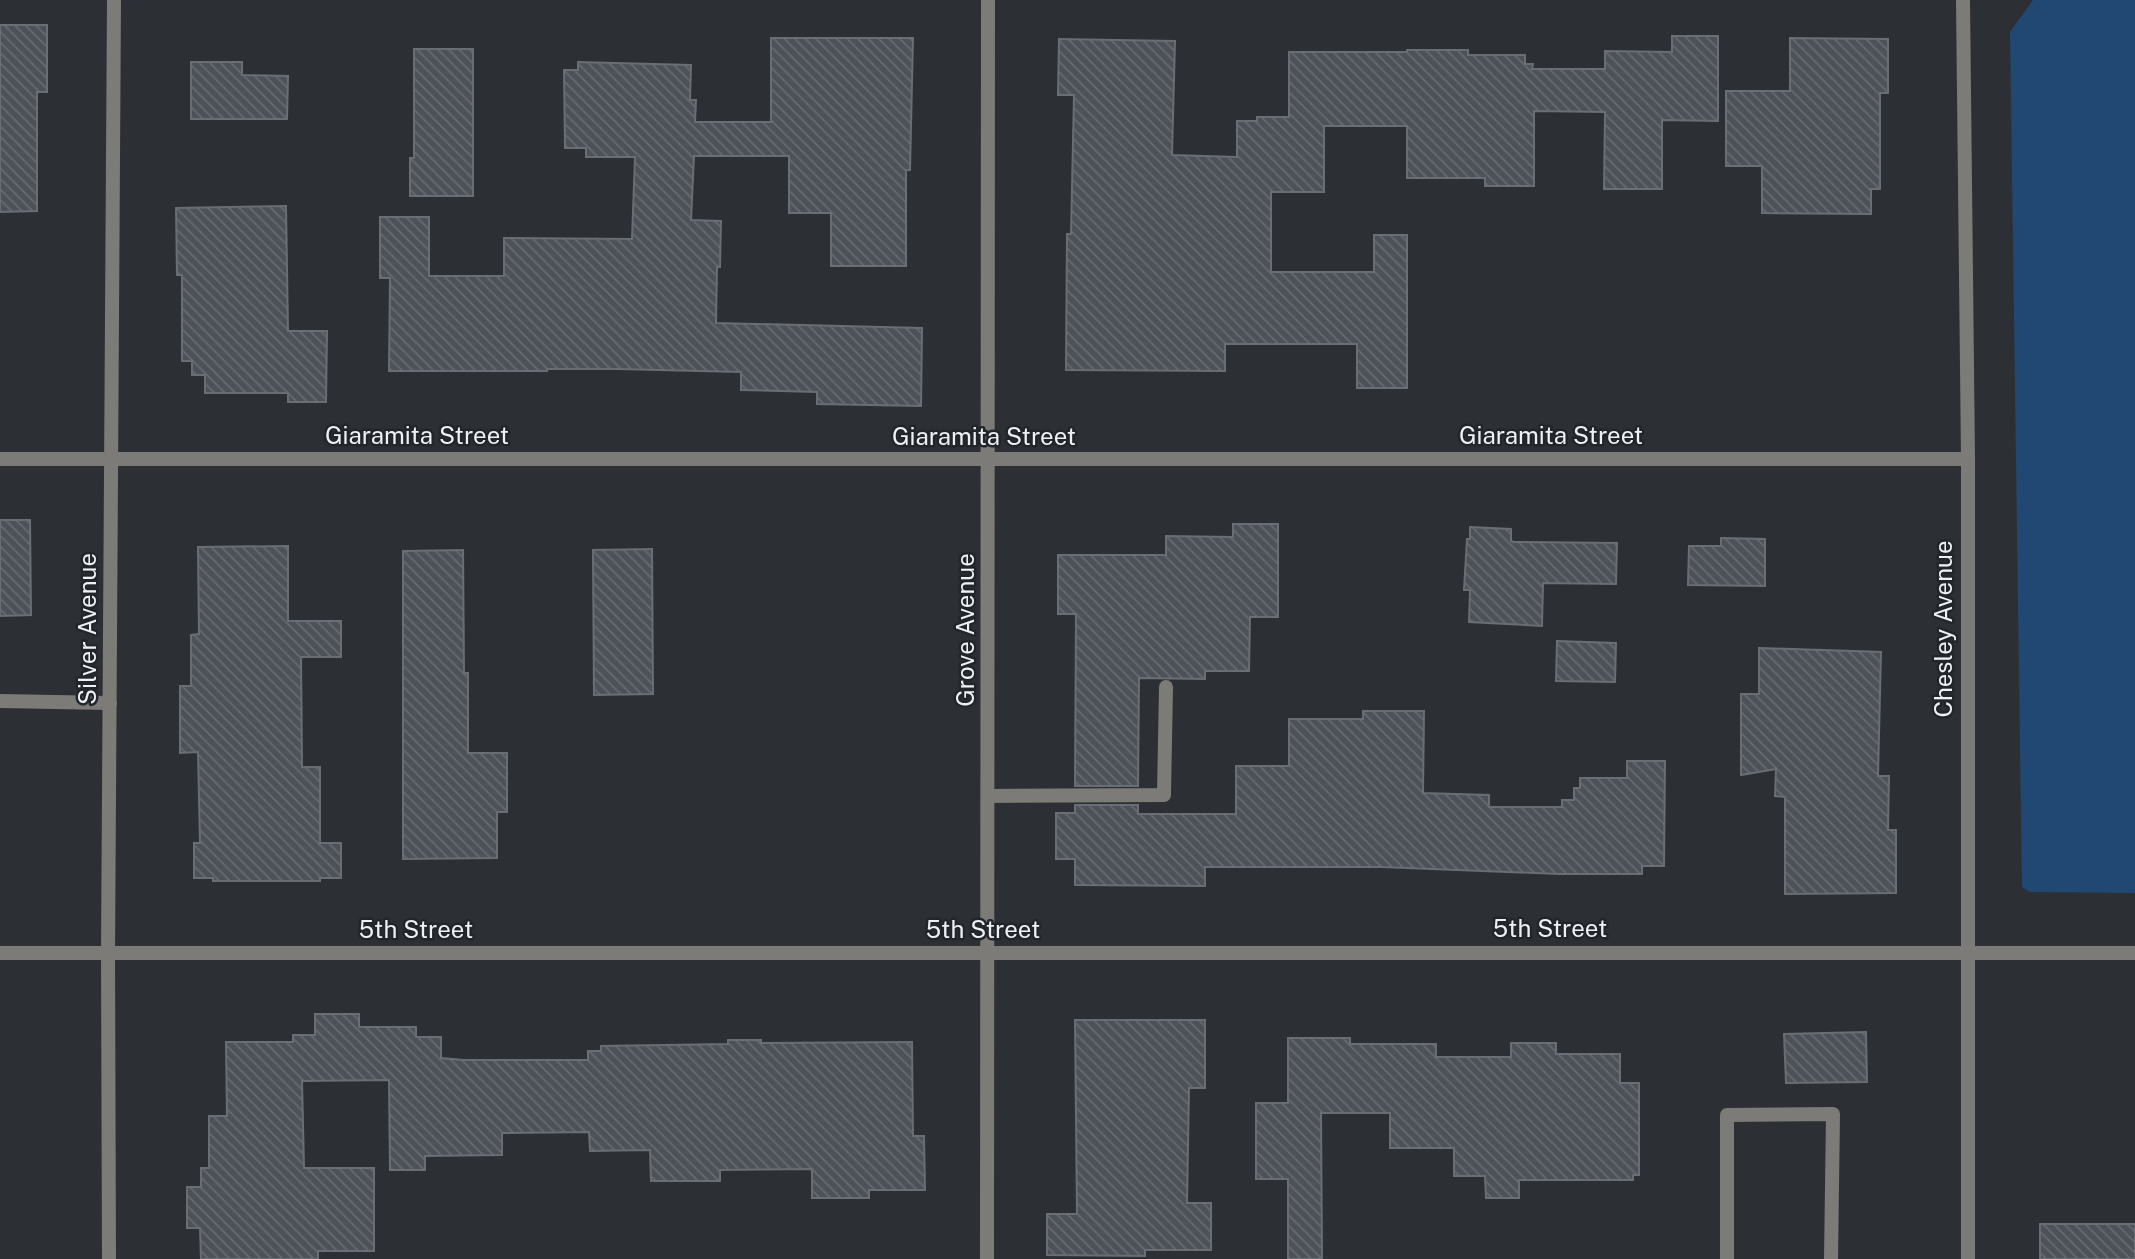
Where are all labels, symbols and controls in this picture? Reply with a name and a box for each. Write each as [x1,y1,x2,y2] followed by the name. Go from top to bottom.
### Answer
[325,421,509,449] street label: Giaramita Street
[1459,421,1643,449] street label: Giaramita Street
[892,422,1076,450] street label: Giaramita Street
[1929,540,1957,718] street label: Chesley Avenue
[73,553,101,705] street label: Silver Avenue
[951,553,979,707] street label: Grove Avenue
[1493,914,1607,942] street label: 5th Street
[359,915,473,943] street label: 5th Street
[926,915,1040,943] street label: 5th Street

